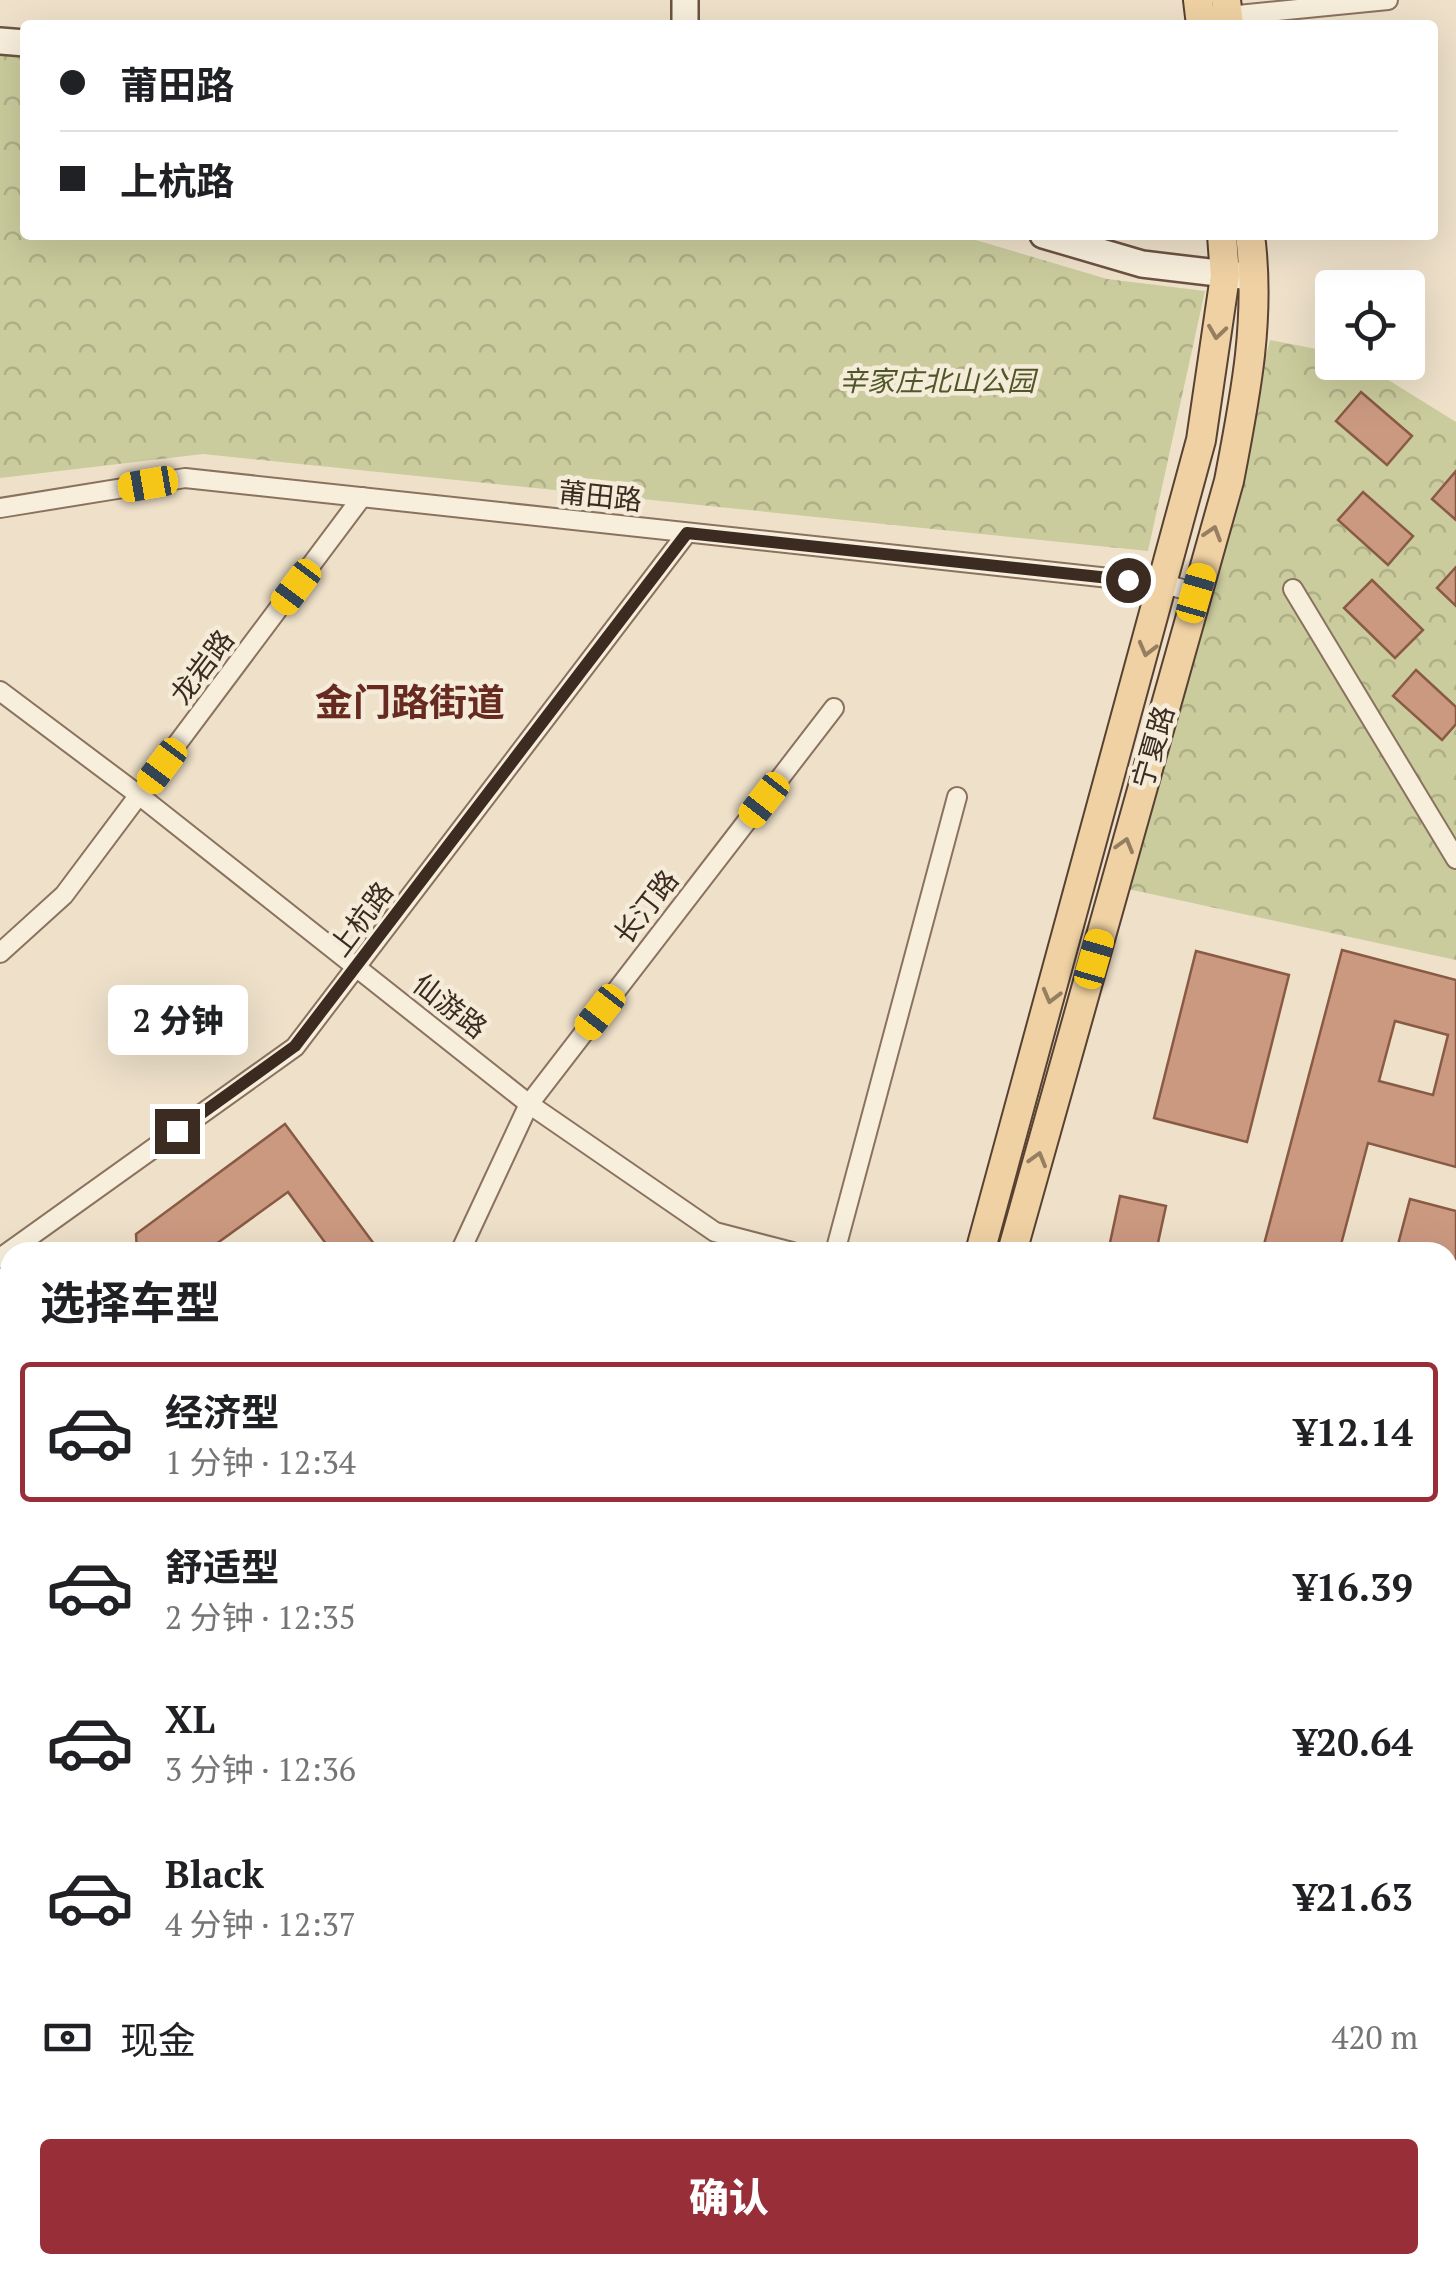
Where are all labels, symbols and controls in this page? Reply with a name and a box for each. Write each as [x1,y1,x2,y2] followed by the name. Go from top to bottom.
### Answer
[120,60,234,110] text: 莆田路
[120,156,234,206] text: 上杭路
[1315,270,1425,380] map controls
[1315,270,1425,380] button: locate
[1208,323,1229,340] one-way arrow
[839,362,1039,399] park label: 辛家庄北山公园
[116,464,180,504] car
[556,473,644,518] street label: 莆田路
[1201,525,1222,542] one-way arrow
[266,554,326,620] car
[1106,558,1151,603] route start
[1173,560,1219,626] car
[162,622,242,711] street label: 龙岩路
[1138,639,1159,656] one-way arrow
[315,677,505,727] district label: 金门路街道
[1123,701,1182,792] street label: 宁夏路
[132,733,192,799] car
[734,767,794,833] car
[1114,837,1135,855] one-way arrow
[605,862,686,951] street label: 长汀路
[321,874,401,963] street label: 上杭路
[1071,926,1117,992] car
[406,965,495,1046] street label: 仙游路
[570,979,630,1045] car
[107,986,247,1056] callout: 2 分钟
[1041,986,1062,1004] one-way arrow
[133,999,223,1041] text: 2 分钟
[155,1109,200,1154] route end
[1026,1151,1047,1168] one-way arrow
[40,1272,220,1332] text: 选择车型
[45,1387,135,1477] icon: car
[165,1387,279,1437] text: 经济型
[1294,1407,1413,1457] text: ¥12.14
[165,1441,356,1483] text: 1 分钟 · 12:34
[45,1542,135,1632] icon: car
[165,1542,279,1592] text: 舒适型
[1294,1562,1413,1612] text: ¥16.39
[165,1596,356,1638] text: 2 分钟 · 12:35
[165,1694,215,1744] text: XL
[45,1697,135,1787] icon: car
[1294,1717,1413,1767] text: ¥20.64
[165,1748,356,1790] text: 3 分钟 · 12:36
[165,1849,264,1899] text: Black
[45,1852,135,1942] icon: car
[1294,1872,1413,1922] text: ¥21.63
[165,1903,356,1945] text: 4 分钟 · 12:37
[40,2010,95,2065] icon: cash
[120,2015,196,2065] text: 现金
[1331,2016,1418,2058] text: 420 m
[40,2139,1418,2254] button: 确认

